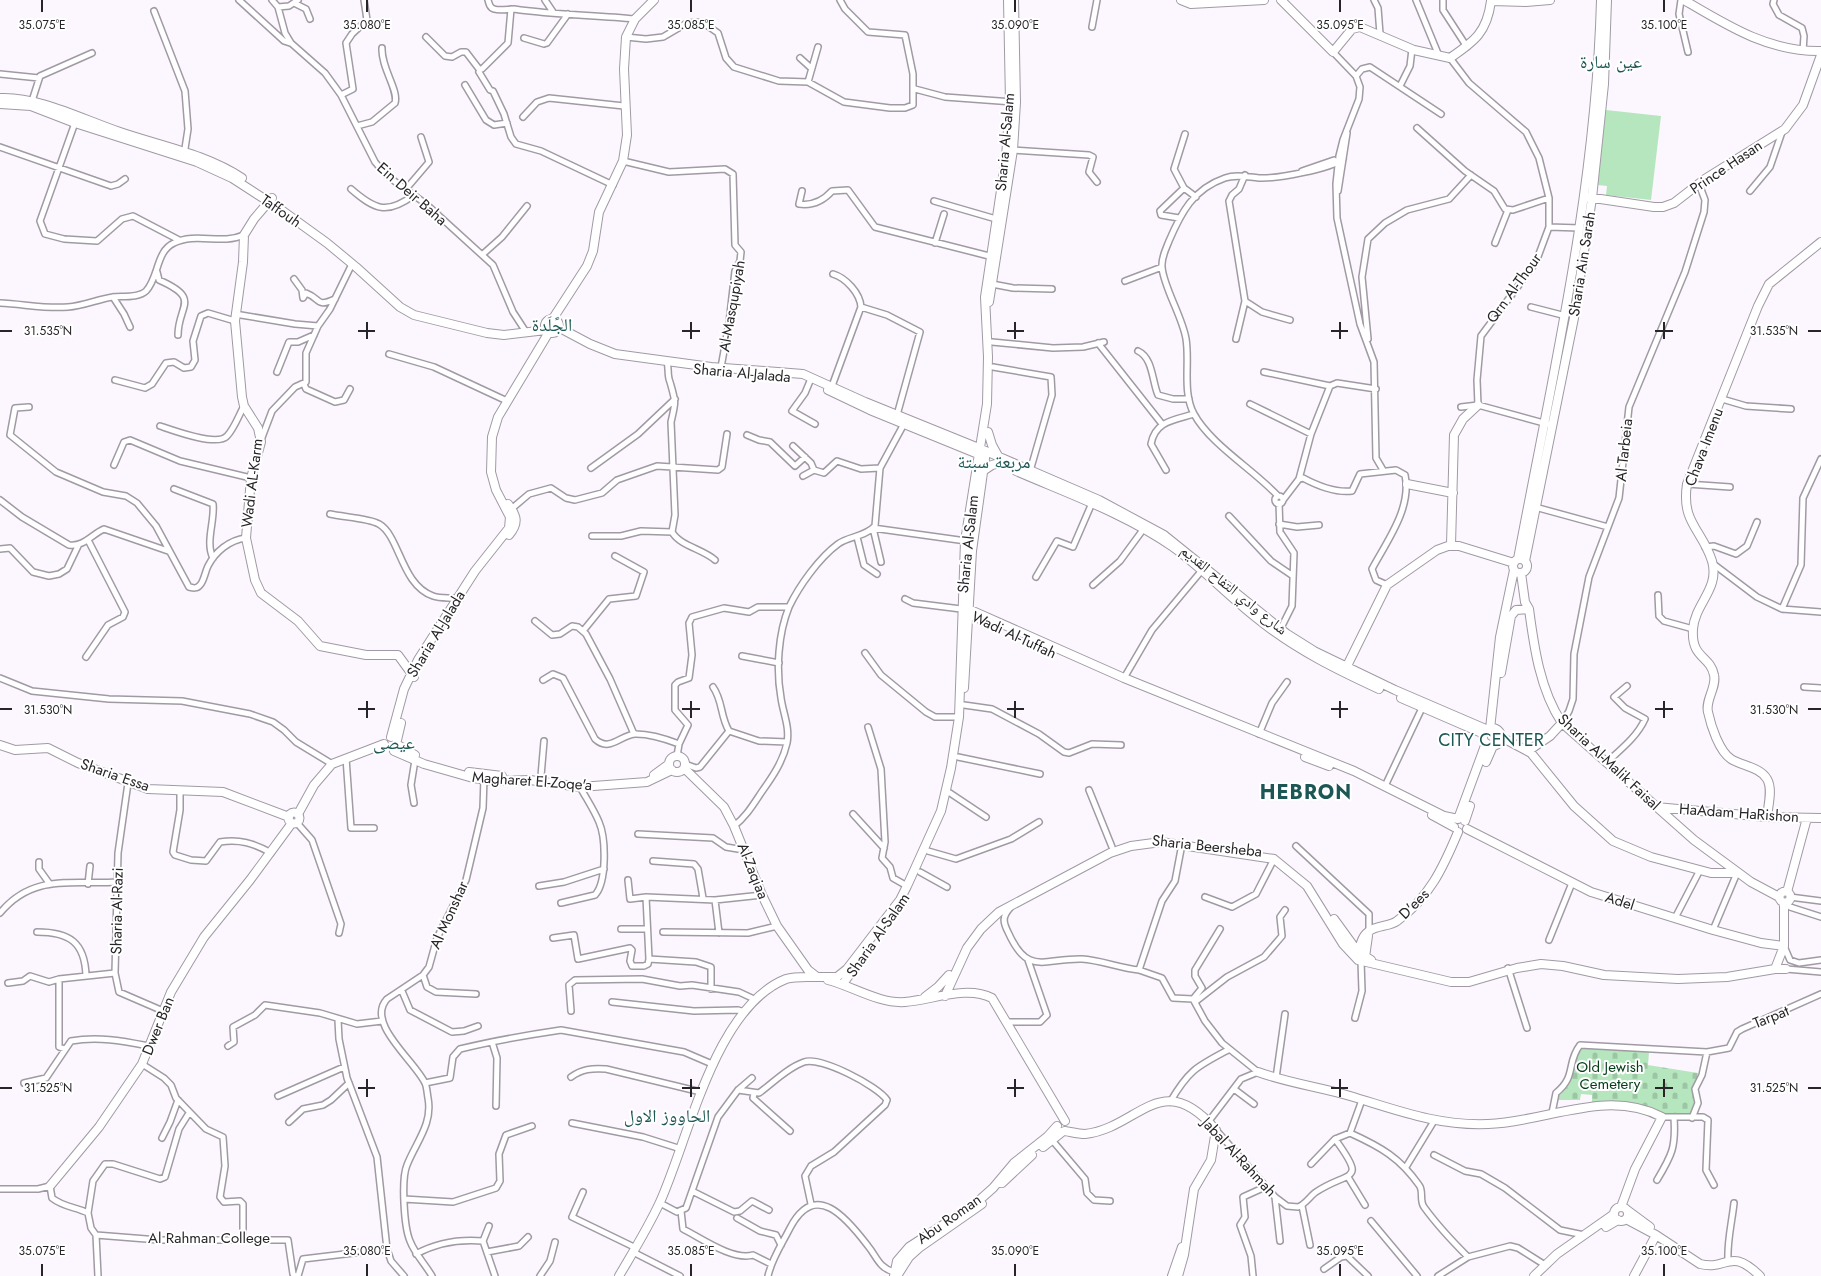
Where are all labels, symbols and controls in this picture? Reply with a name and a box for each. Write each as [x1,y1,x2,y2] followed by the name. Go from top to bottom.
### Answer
[18,16,66,34] text: 35.075°E
[343,16,391,34] text: 35.080°E
[667,16,715,34] text: 35.085°E
[991,16,1039,34] text: 35.090°E
[1316,16,1364,34] text: 35.095°E
[1641,16,1687,34] text: 35.100°E
[1580,49,1642,75] district label: عين سارة
[990,92,1020,192] street label: Sharia Al-Salam
[1685,135,1767,199] street label: Prince Hasan
[372,157,452,231] street label: Ein Deir Baha
[256,189,306,233] street label: Taffouh
[1563,210,1601,318] street label: Sharia Ain Sarah
[1481,248,1547,328] street label: Qrn Al-Thour
[713,259,751,353] street label: Al-Masqupiyah
[532,312,572,338] district label: الجًلَدة
[24,322,72,340] text: 31.535°N
[1750,322,1798,340] text: 31.535°N
[692,358,792,388] street label: Sharia Al-Jalada
[1679,405,1729,489] street label: Chava Imenu
[1610,417,1638,483] street label: Al Tarbeia
[236,437,268,529] street label: Wadi AL-Karm
[957,449,1031,475] district label: مربعة سبتة
[952,494,984,594] street label: Sharia Al-Salam
[1175,540,1292,641] street label: شارع وادي التفاح القديم
[401,586,471,682] street label: Sharia Al-Jalada
[968,606,1060,664] street label: Wadi Al-Tuffah
[24,701,72,719] text: 31.530°N
[1750,701,1798,719] text: 31.530°N
[1553,709,1665,815] street label: Sharia Al-Malik Faisal
[1438,727,1544,753] district label: CITY CENTER
[373,730,415,756] district label: عيصى
[78,753,152,797] street label: Sharia Essa
[471,766,593,796] street label: Magharet El-Zoqe'a
[1260,778,1352,807] district label: HEBRON
[1678,798,1800,828] street label: HaAdam HaRishon
[1151,829,1263,863] street label: Sharia Beersheba
[732,840,774,902] street label: Al-Zaqiaa
[105,867,129,955] street label: Sharia Al-Razi
[424,877,474,953] street label: Al Monshar
[1394,884,1434,924] street label: D'ees
[1603,886,1637,916] street label: Adel
[841,888,915,982] street label: Sharia Al-Salam
[136,993,180,1059] street label: Dwer Ban
[1750,1000,1793,1034] street label: Tarpat
[1576,1056,1644,1095] park label: Old Jewish Cemetery
[24,1079,72,1097] text: 31.525°N
[1750,1079,1798,1097] text: 31.525°N
[624,1103,710,1129] district label: الحاووز الاول
[1195,1111,1282,1202] street label: Jabal Al-Rahmah
[912,1189,986,1249] street label: Abu Roman
[148,1227,270,1249] street label: Al Rahman College
[18,1242,66,1260] text: 35.075°E
[343,1242,391,1260] text: 35.080°E
[667,1242,715,1260] text: 35.085°E
[991,1242,1039,1260] text: 35.090°E
[1316,1242,1364,1260] text: 35.095°E
[1641,1242,1687,1260] text: 35.100°E

